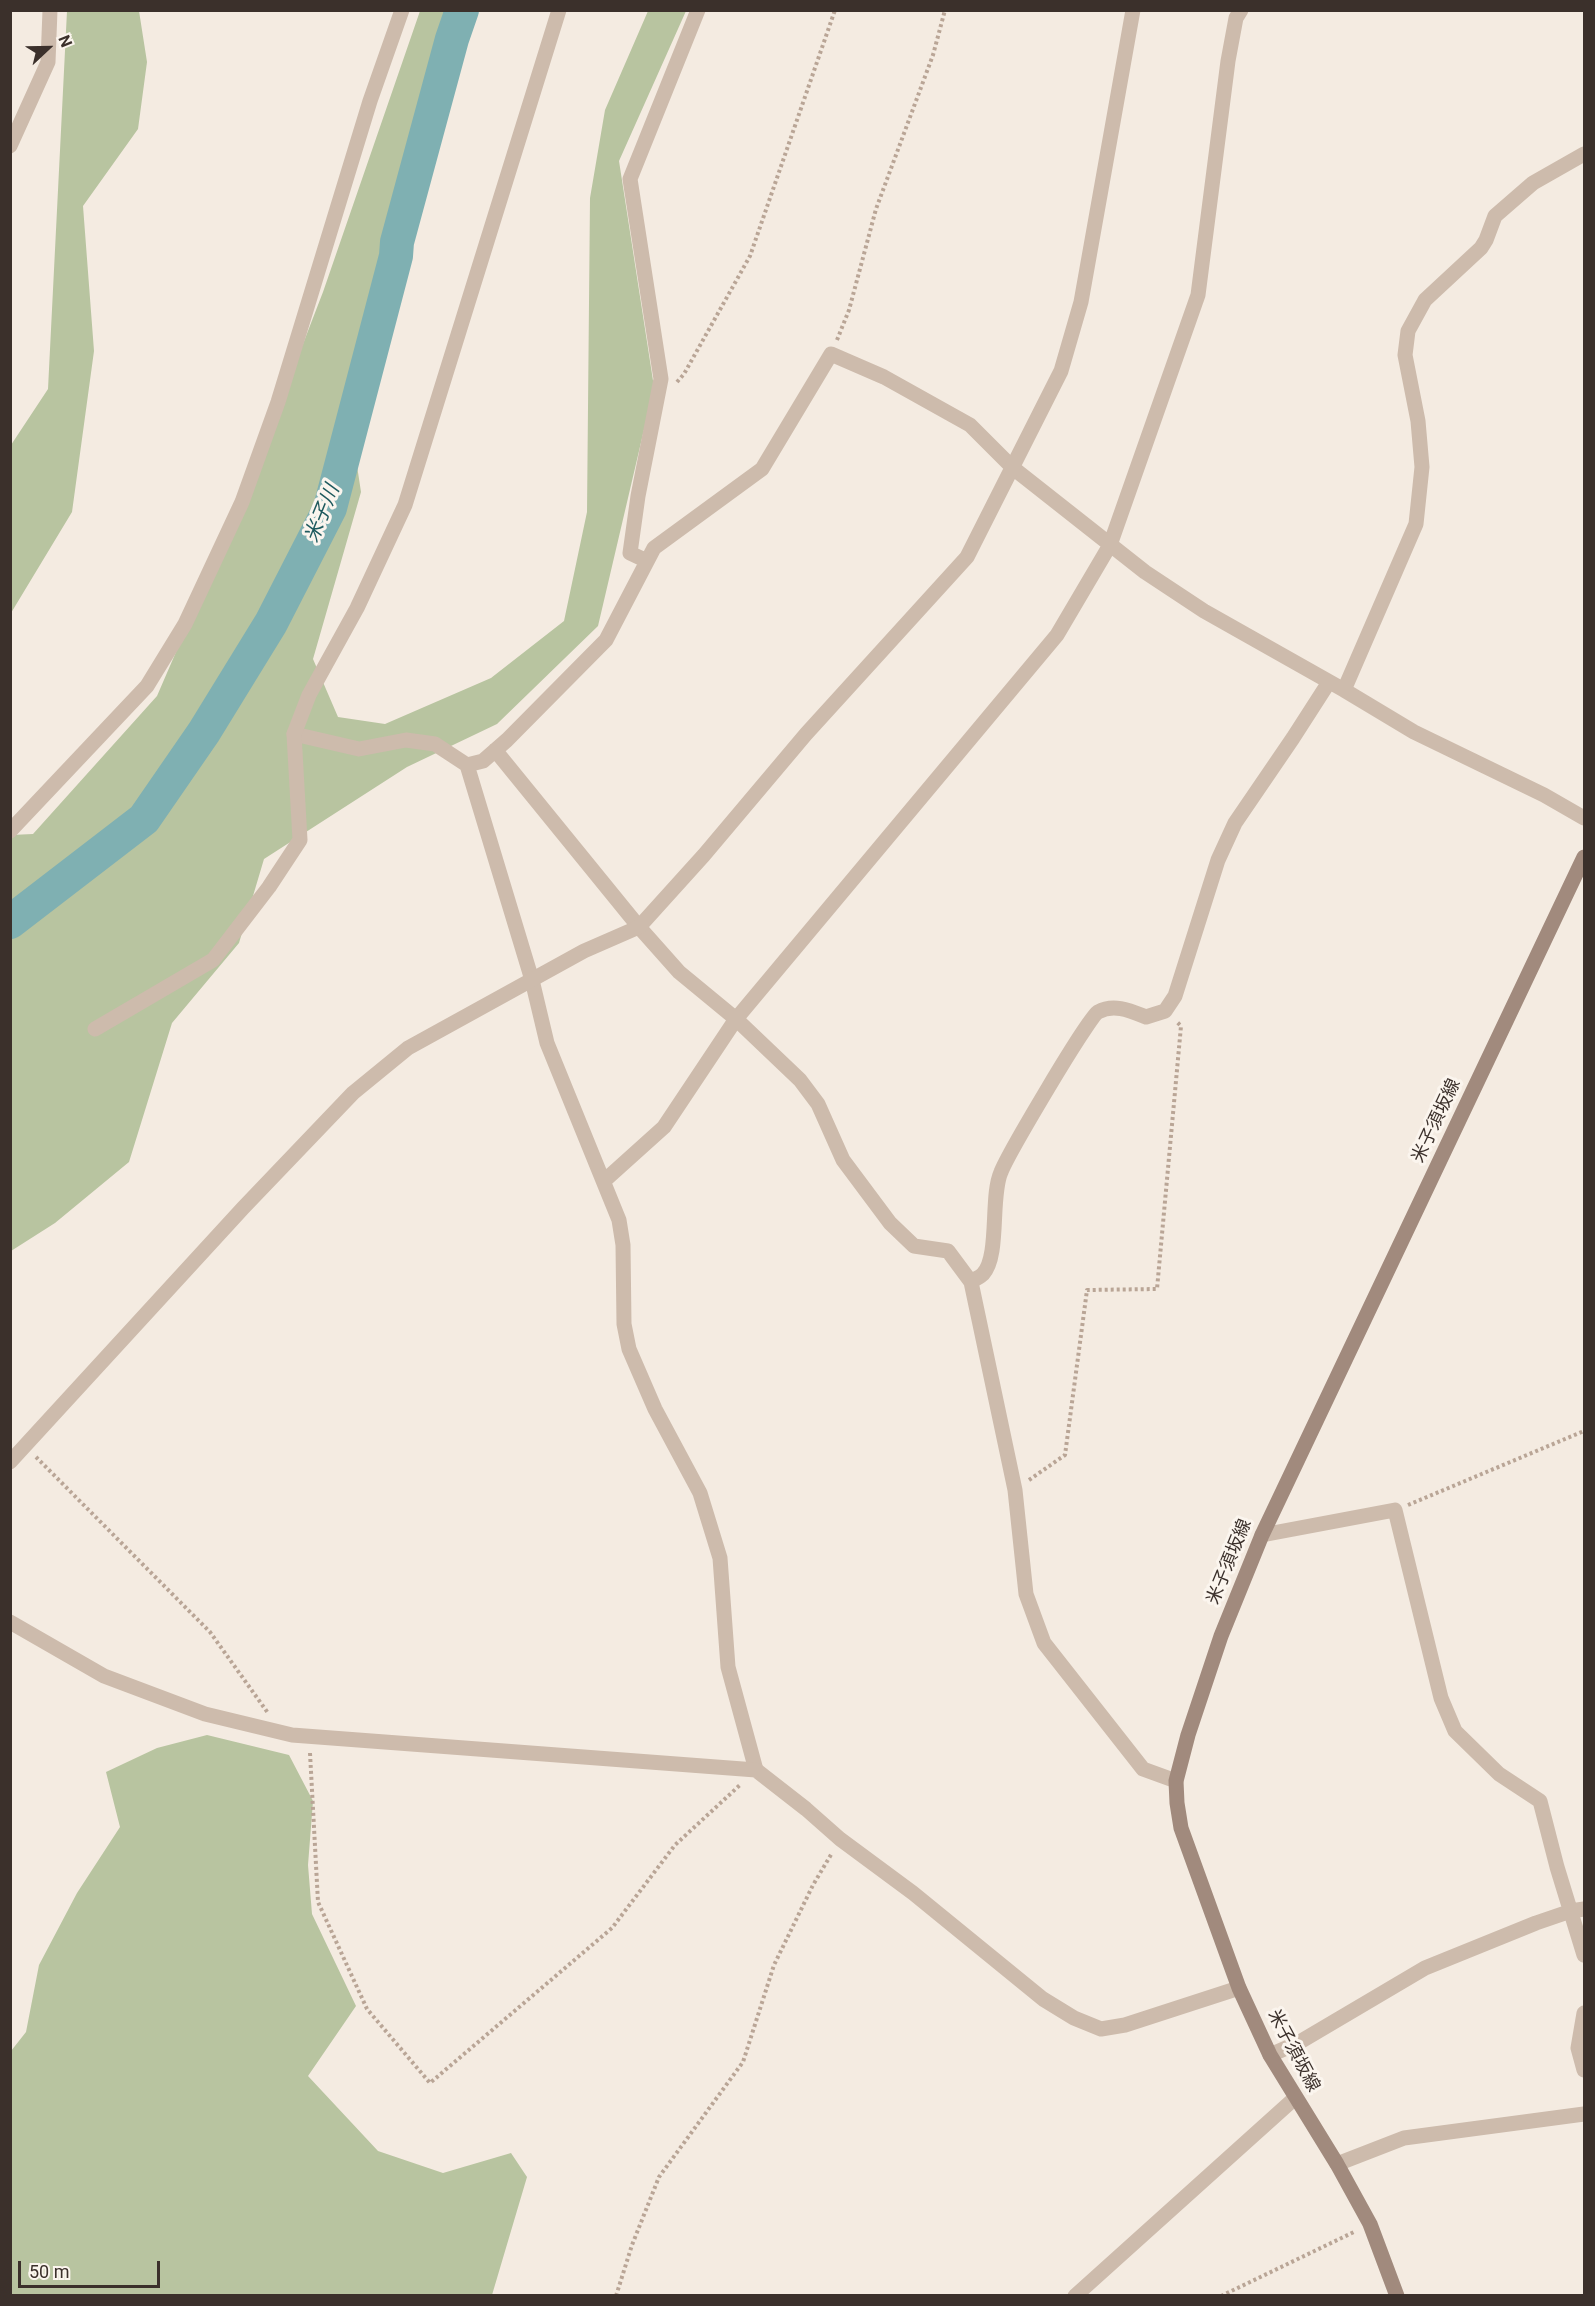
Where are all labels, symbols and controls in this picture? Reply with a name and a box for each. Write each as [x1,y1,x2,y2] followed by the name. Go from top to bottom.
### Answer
[18,18,78,78] north arrow
[54,32,76,50] text: N
[301,482,345,546] water label: 米子川
[1408,1076,1466,1166] street label: 米子須坂線
[1203,1516,1257,1608] street label: 米子須坂線
[1262,2006,1324,2096] street label: 米子須坂線
[21,2249,164,2287] scale bar
[29,2261,69,2282] text: 50 m

